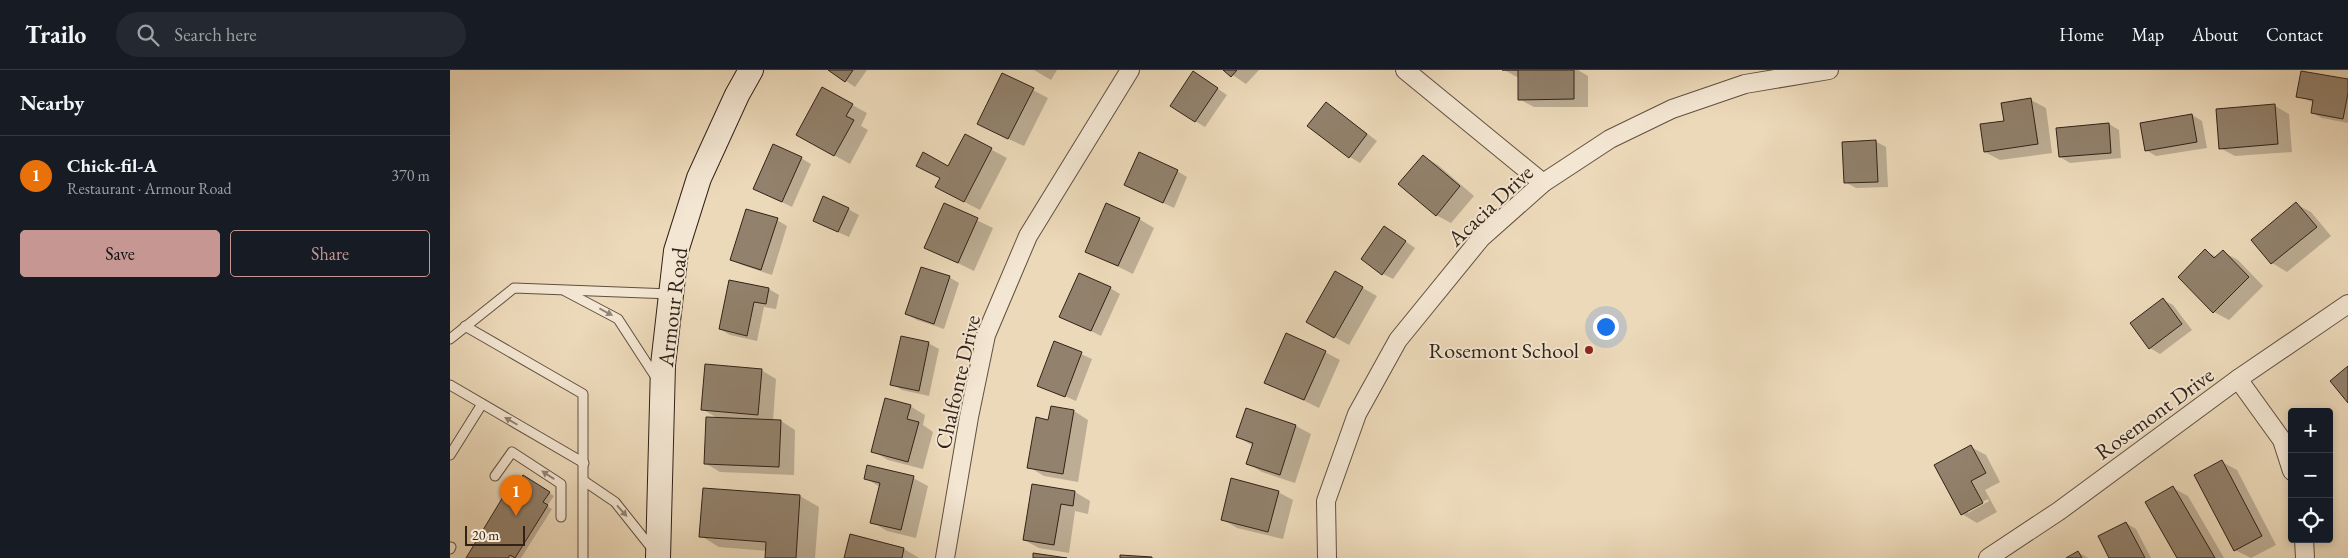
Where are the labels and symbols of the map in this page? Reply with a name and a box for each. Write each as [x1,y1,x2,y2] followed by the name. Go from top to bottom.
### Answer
[1441,158,1540,253] street label: Acacia Drive
[651,245,694,369] street label: Armour Road
[598,308,613,316] one-way arrow
[928,312,987,452] street label: Chalfonte Drive
[1593,314,1619,340] your location
[1429,336,1579,365] place label: Rosemont School
[1583,344,1595,356] marker: Rosemont School
[2089,360,2220,466] street label: Rosemont Drive
[505,416,518,425] one-way arrow
[542,471,555,480] one-way arrow
[500,475,532,516] pin: 1
[617,504,628,517] one-way arrow
[465,523,525,546] scale bar

